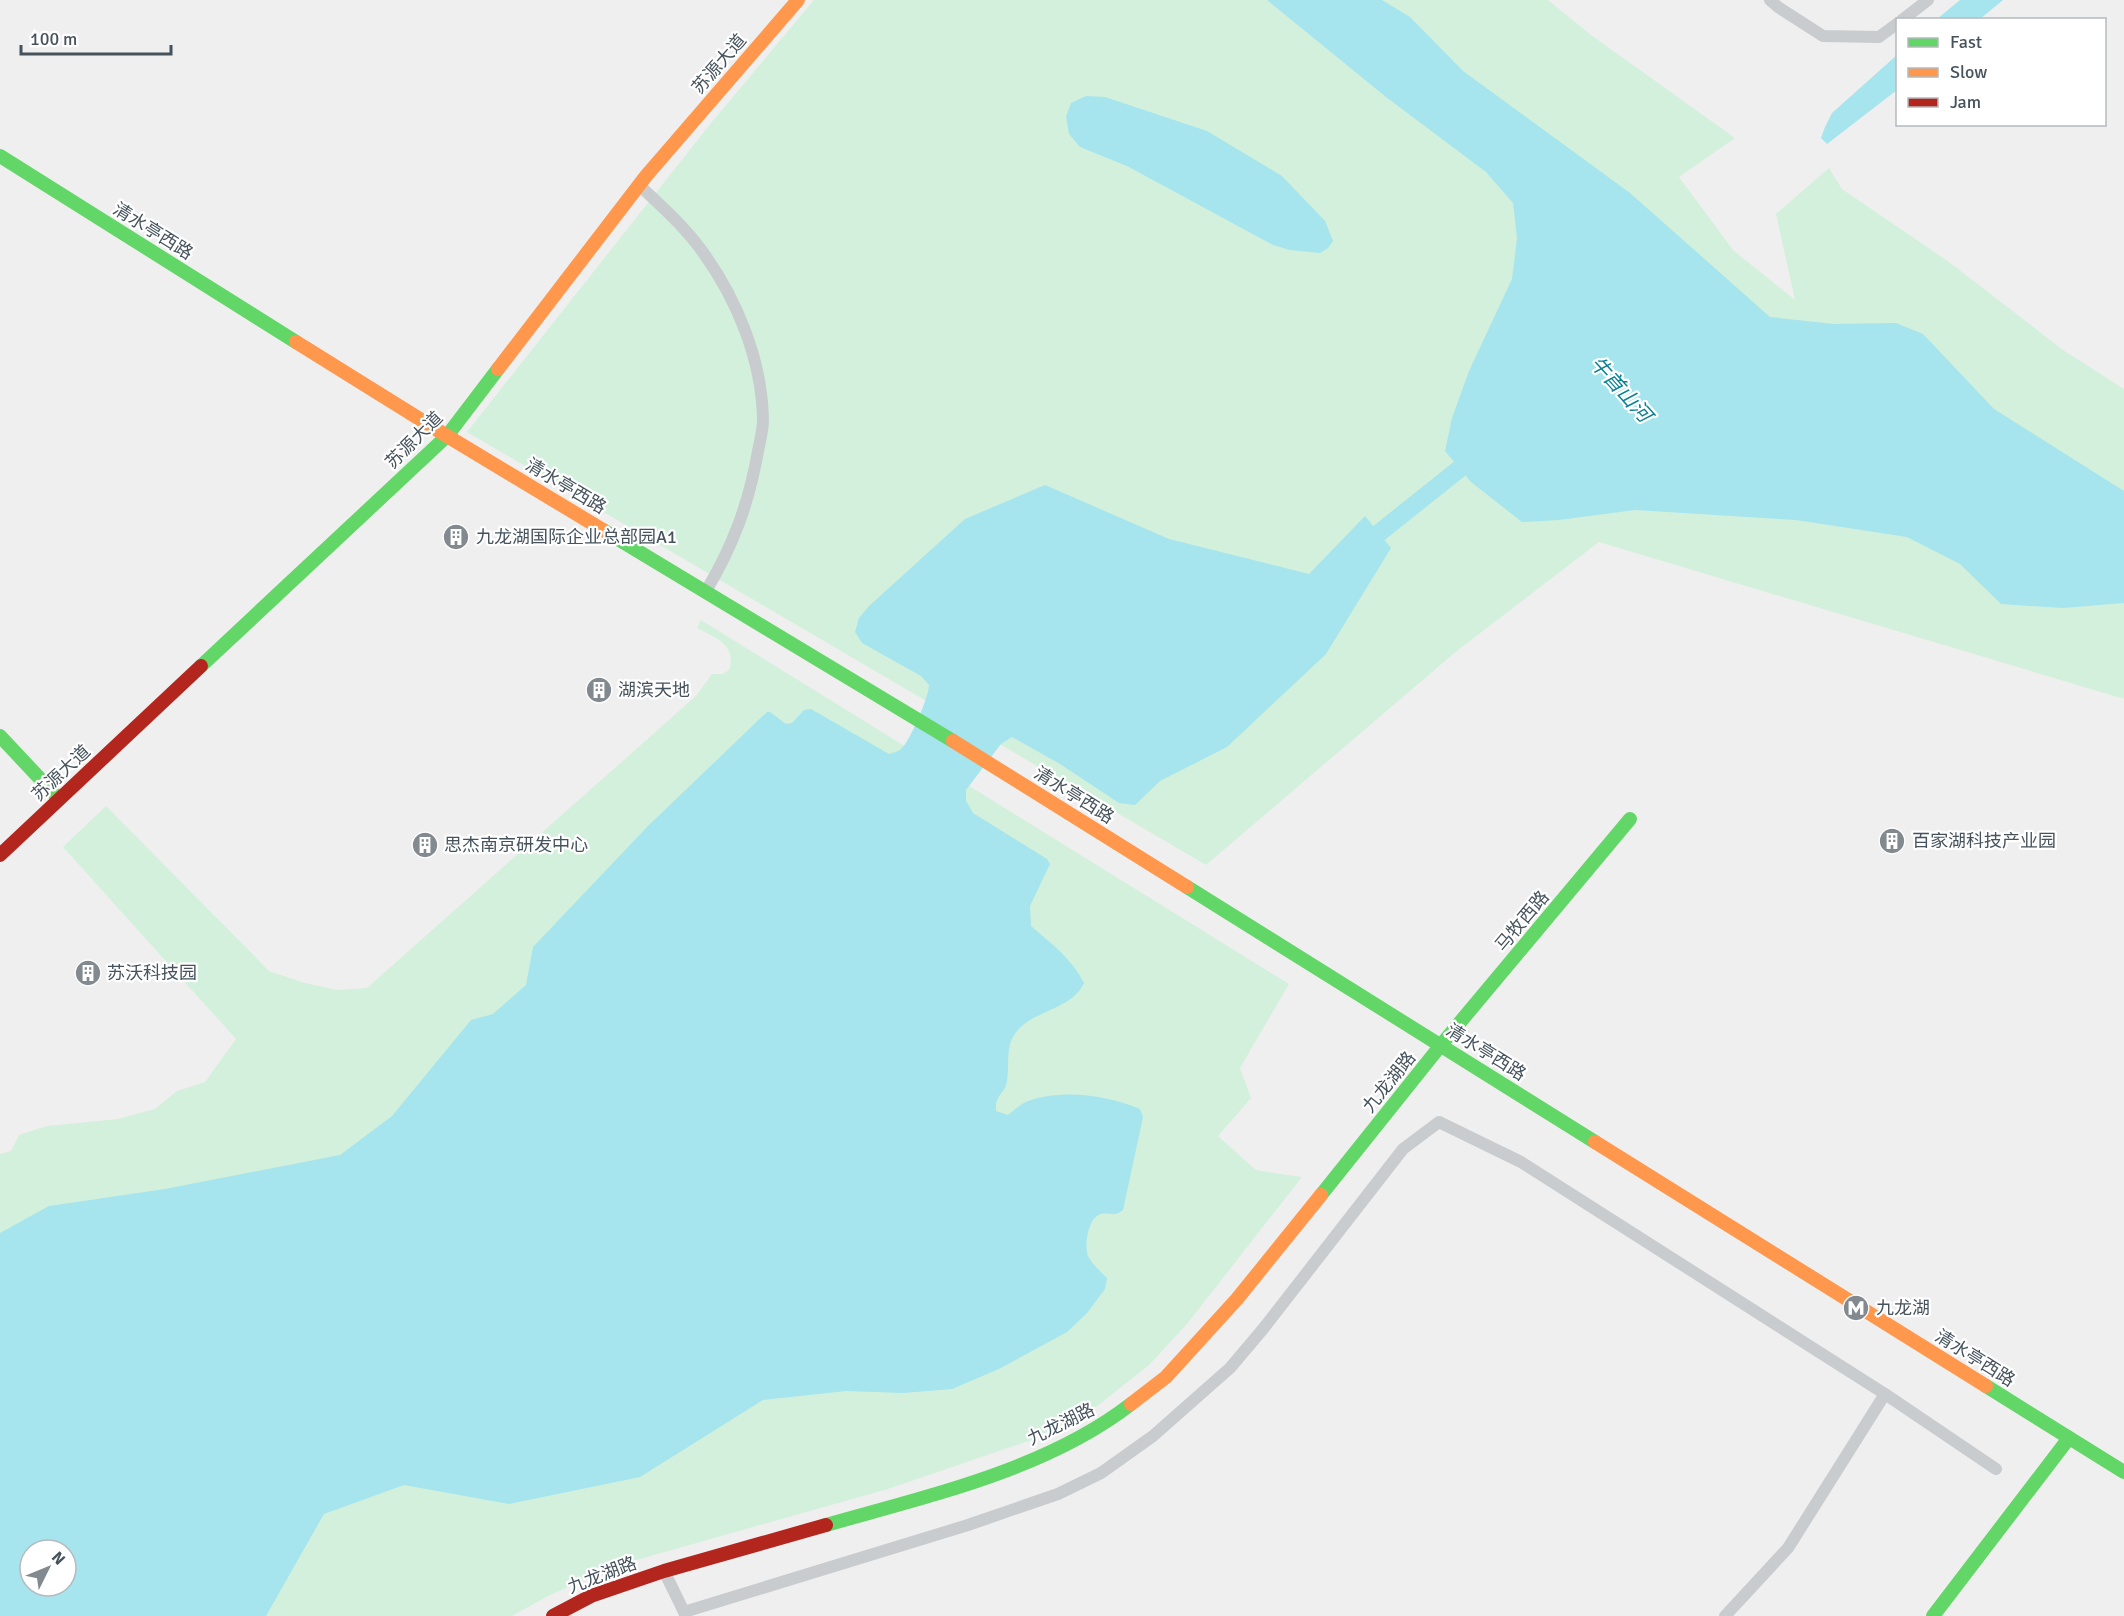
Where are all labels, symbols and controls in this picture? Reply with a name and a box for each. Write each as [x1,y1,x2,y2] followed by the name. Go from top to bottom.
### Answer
[21,18,171,56] scale bar
[1896,18,2106,126] legend
[30,28,77,50] text: 100 m
[687,30,751,98] street label: 苏源大道
[1950,31,1982,53] text: Fast
[1950,61,1987,83] text: Slow
[1950,91,1981,113] text: Jam
[109,198,197,264] street label: 清水亭西路
[1585,351,1659,430] water label: 牛首山河
[381,407,447,473] street label: 苏源大道
[522,453,610,519] street label: 清水亭西路
[441,522,471,552] building icon: 九龙湖国际企业总部园A1
[476,526,677,548] place label: 九龙湖国际企业总部园A1
[584,675,614,705] building icon: 湖滨天地
[618,679,690,701] place label: 湖滨天地
[27,740,95,806] street label: 苏源大道
[1030,762,1118,828] street label: 清水亭西路
[1877,826,1907,856] building icon: 百家湖科技产业园
[410,830,440,860] building icon: 思杰南京研发中心
[1912,830,2056,852] place label: 百家湖科技产业园
[444,834,588,856] place label: 思杰南京研发中心
[1490,886,1554,956] street label: 马牧西路
[73,958,103,988] building icon: 苏沃科技园
[107,962,197,984] place label: 苏沃科技园
[1442,1019,1530,1085] street label: 清水亭西路
[1358,1047,1420,1117] street label: 九龙湖路
[1841,1293,1871,1323] metro station icon: 九龙湖
[1876,1297,1930,1319] place label: 九龙湖
[1931,1325,2019,1391] street label: 清水亭西路
[1024,1398,1098,1450] street label: 九龙湖路
[18,1538,78,1598] north arrow
[47,1548,69,1569] text: N
[564,1552,640,1598] street label: 九龙湖路

